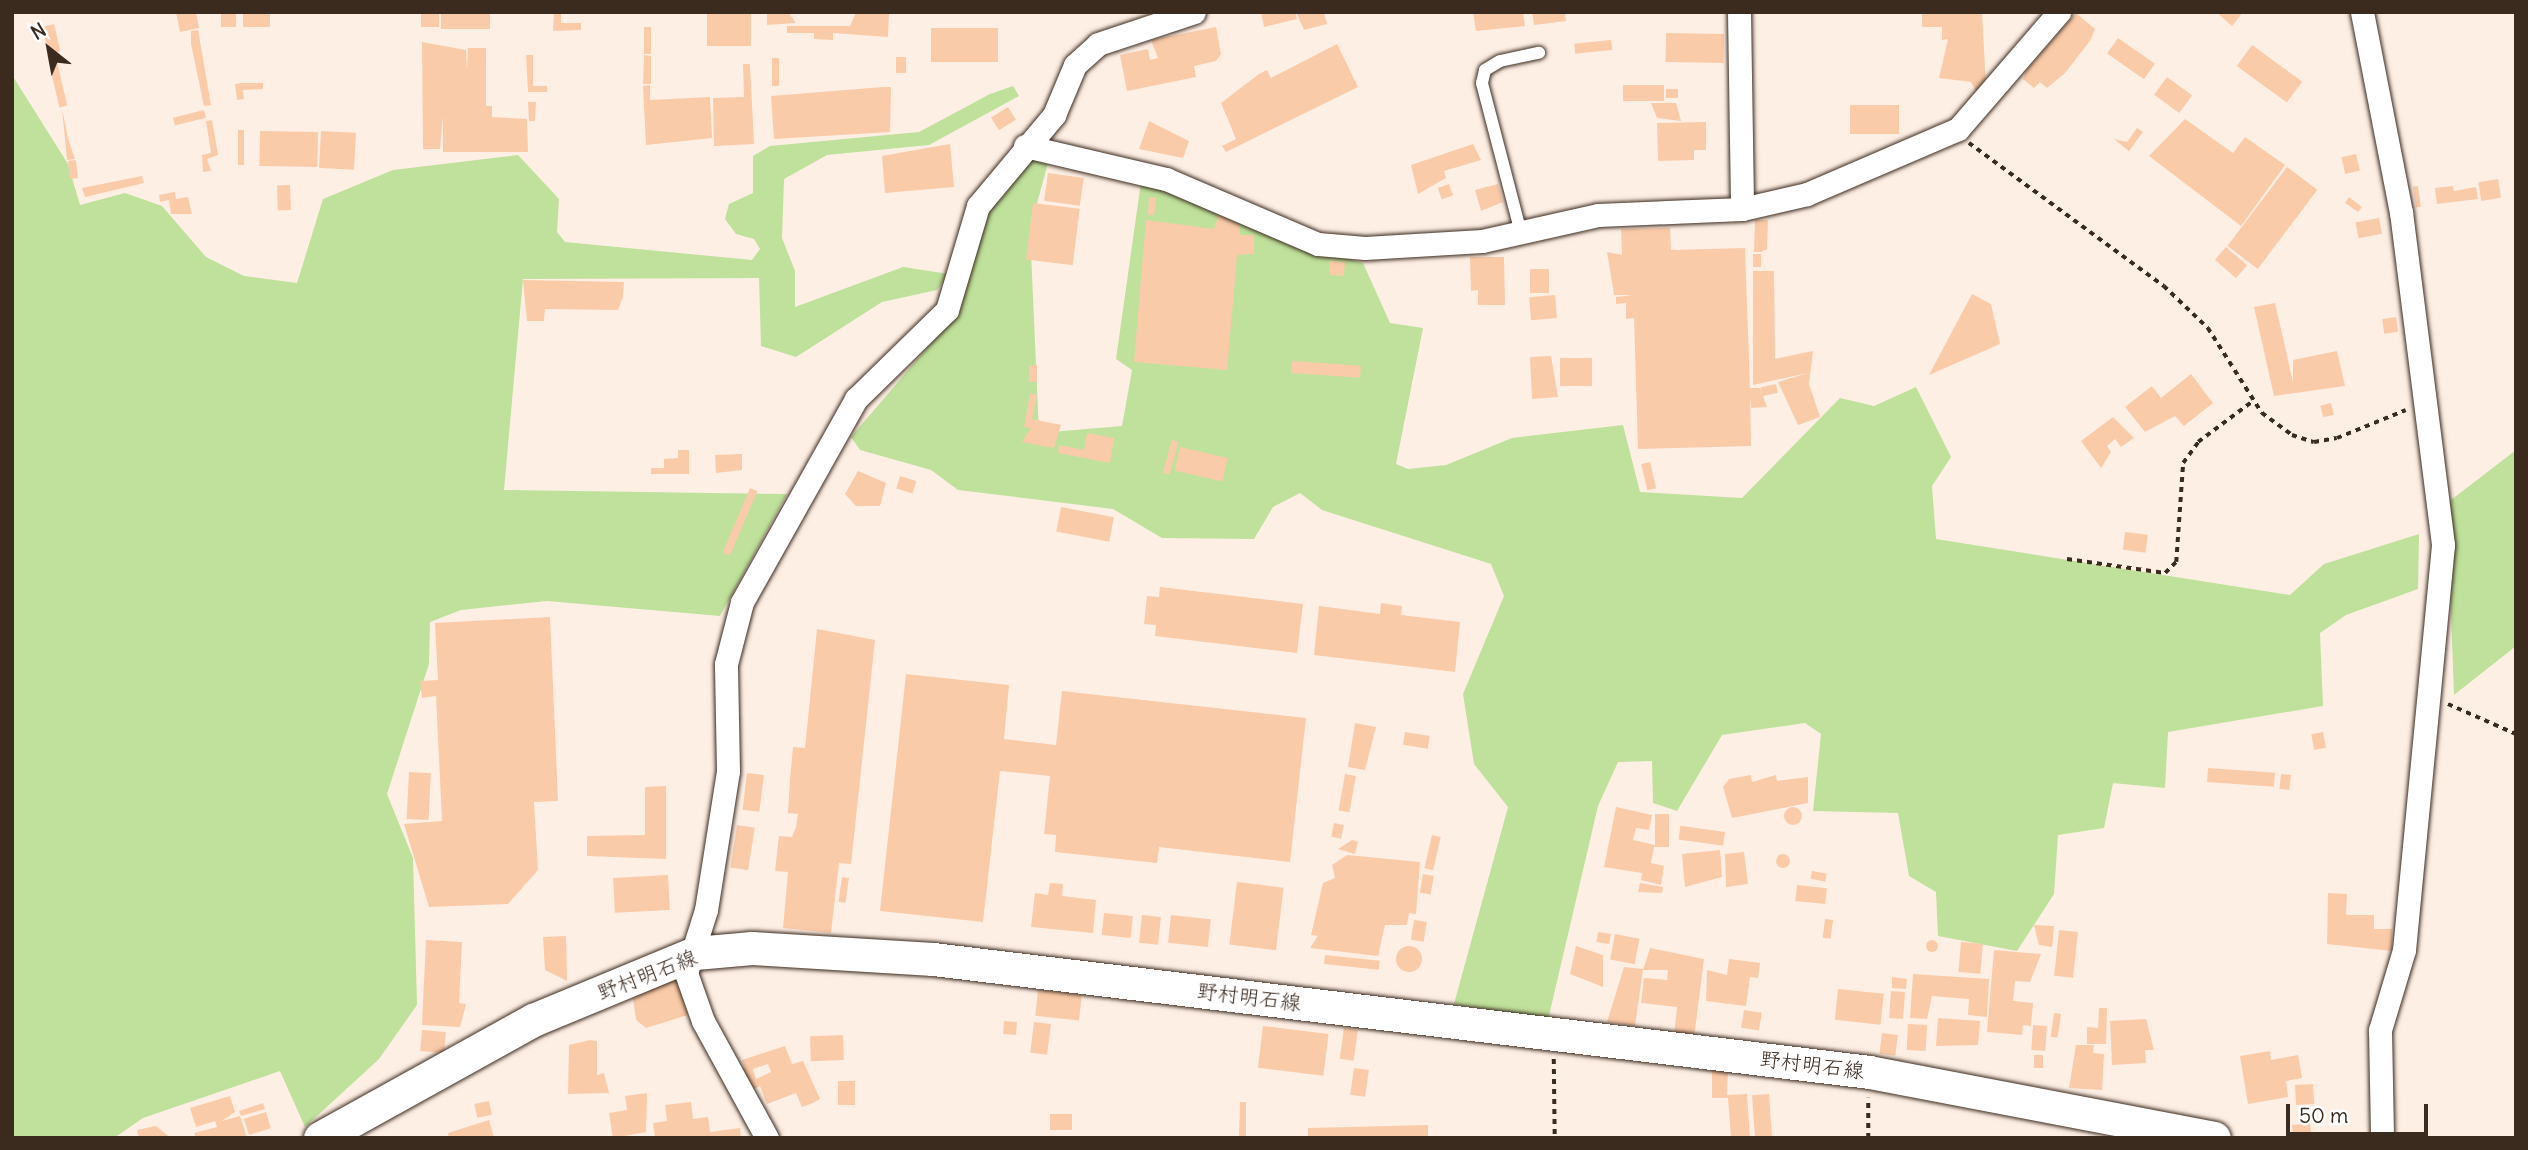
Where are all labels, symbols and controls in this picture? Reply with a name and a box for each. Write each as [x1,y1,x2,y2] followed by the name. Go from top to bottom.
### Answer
[14,14,84,84] north arrow
[26,17,50,45] text: N
[593,944,701,1006] street label: 野村明石線
[1195,978,1303,1016] street label: 野村明石線
[1758,1046,1866,1084] street label: 野村明石線
[2290,1090,2432,1134] scale bar
[2299,1102,2348,1129] text: 50 m

